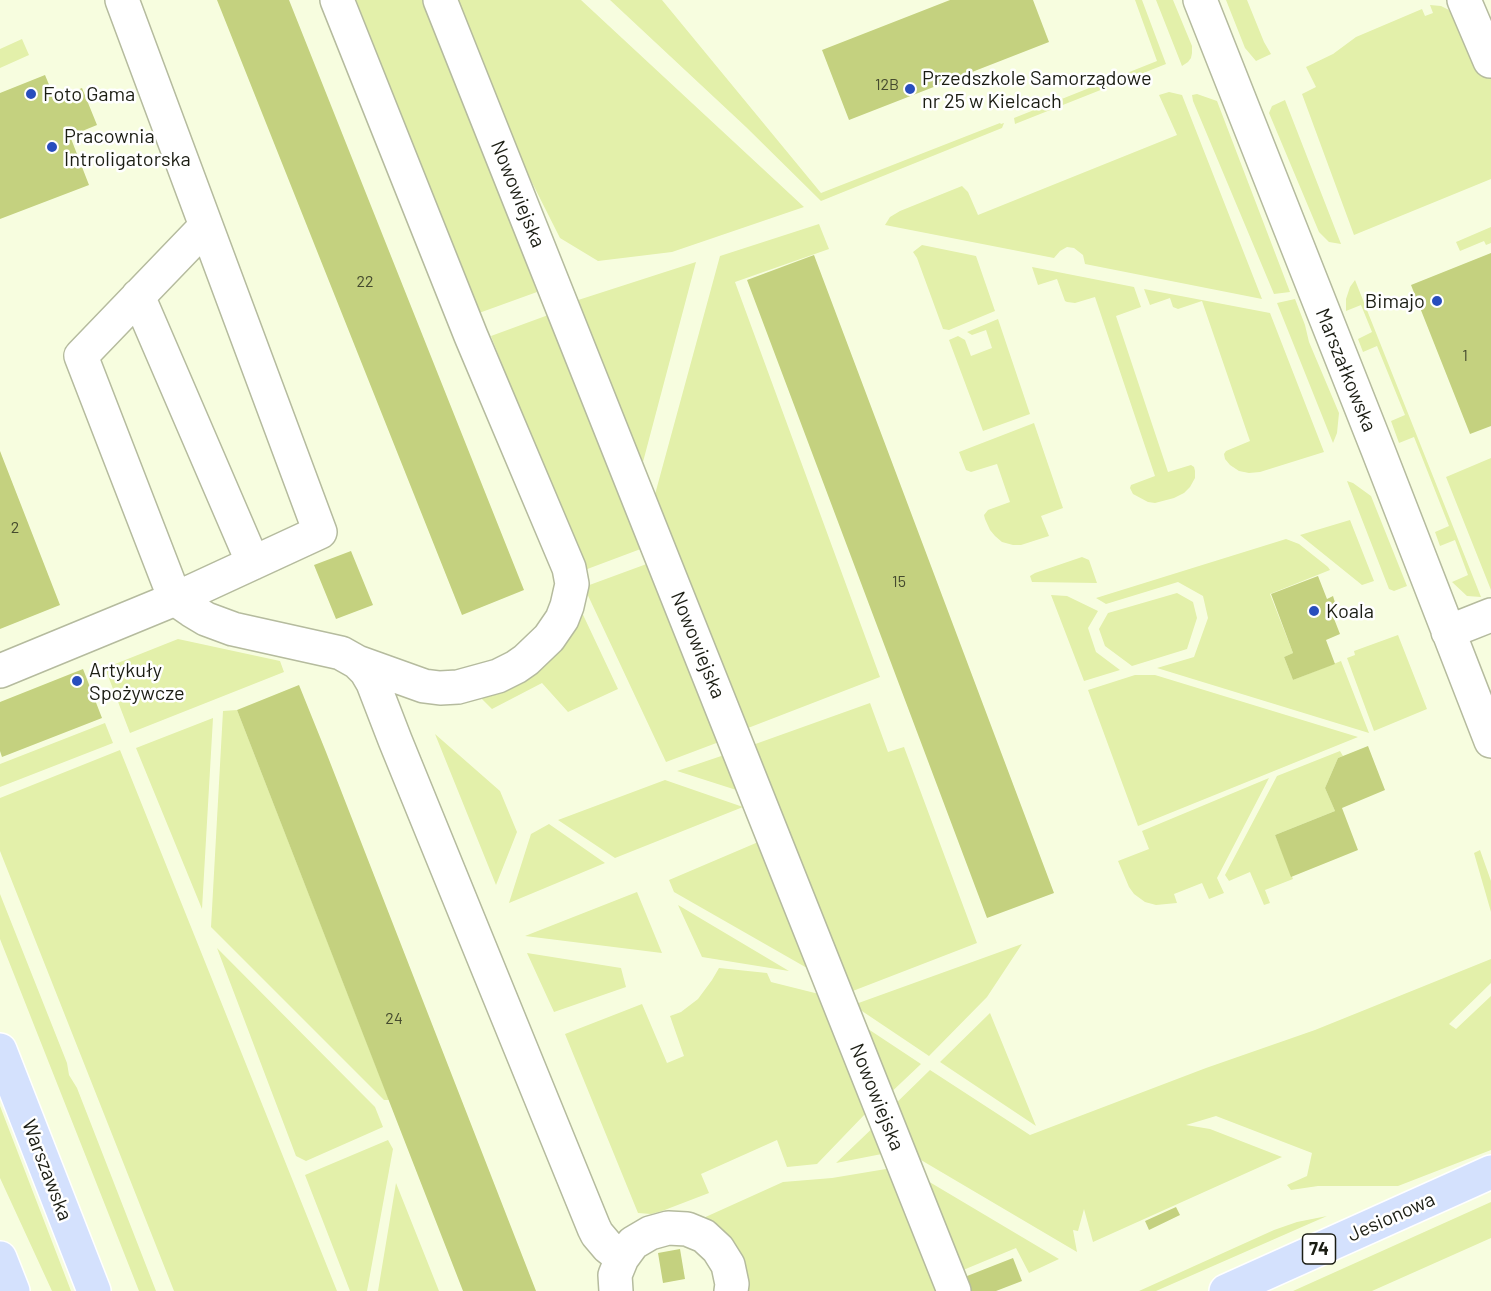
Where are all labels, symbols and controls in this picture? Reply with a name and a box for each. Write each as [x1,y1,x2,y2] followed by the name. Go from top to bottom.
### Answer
[922,66,1152,113] place label: Przedszkole Samorządowe nr 25 w Kielcach
[875,75,899,95] house number: 12B
[43,82,135,106] place label: Foto Gama
[903,82,917,96] marker: Przedszkole Samorządowe nr 25 w Kielcach
[24,87,38,101] marker: Foto Gama
[64,124,191,171] place label: Pracownia Introligatorska
[486,137,550,251] street label: Nowowiejska
[45,140,59,154] marker: Pracownia Introligatorska
[356,272,374,292] house number: 22
[1365,289,1425,313] place label: Bimajo
[1430,294,1444,308] marker: Bimajo
[1310,305,1382,435] street label: Marszałkowska
[1462,346,1468,366] house number: 1
[11,518,19,538] house number: 2
[892,572,906,592] house number: 15
[666,588,730,702] street label: Nowowiejska
[1326,599,1374,623] place label: Koala
[1307,604,1321,618] marker: Koala
[89,658,185,705] place label: Artykuły Spożywcze
[70,674,84,688] marker: Artykuły Spożywcze
[385,1009,403,1029] house number: 24
[845,1040,909,1154] street label: Nowowiejska
[17,1116,77,1224] street label: Warszawska
[1344,1187,1438,1247] street label: Jesionowa
[1302,1234,1336,1264] road number: 74

